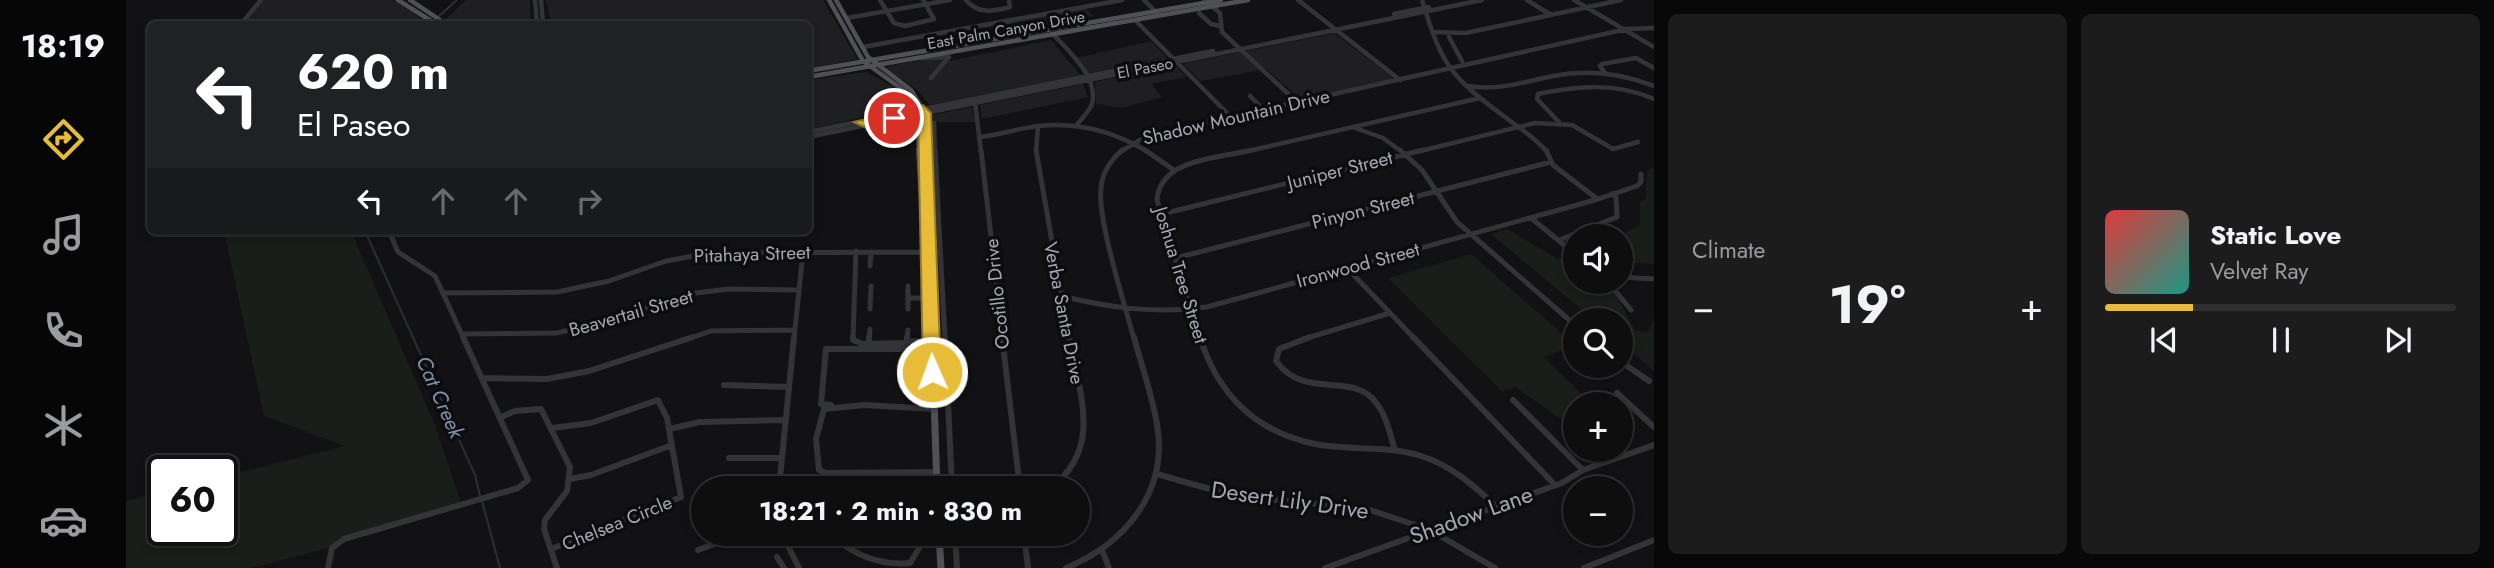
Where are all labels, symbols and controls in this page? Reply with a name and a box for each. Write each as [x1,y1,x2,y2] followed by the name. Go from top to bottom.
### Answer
[925,5,1087,55] street label: East Palm Canyon Drive
[21,23,105,69] text: 18:19
[297,37,449,107] text: 620 m
[182,49,273,140] icon: left
[1115,51,1175,85] street label: El Paseo
[1140,82,1332,152] street label: Shadow Mountain Drive
[864,88,924,148] pin
[875,99,913,137] icon: arrive
[297,102,410,148] text: El Paseo
[39,115,88,164] icon: directions
[1282,144,1396,197] street label: Juniper Street
[351,182,389,220] icon: left
[424,182,462,220] icon: ahead
[497,182,535,220] icon: ahead
[570,182,608,220] icon: right
[1309,184,1417,236] street label: Pinyon Street
[1147,201,1215,347] street label: Joshua Tree Street
[39,210,88,259] icon: music
[2210,216,2342,254] text: Static Love
[1563,224,1633,546] map controls
[1563,224,1633,294] button: sound
[1692,233,1765,267] text: Climate
[1293,235,1423,294] street label: Ironwood Street
[978,237,1016,351] street label: Ocotillo Drive
[693,238,811,270] street label: Pitahaya Street
[1037,240,1091,387] street label: Verba Santa Drive
[2210,254,2308,288] text: Velvet Ray
[1829,267,1905,343] text: 19°
[1692,279,1714,334] text: −
[2020,279,2043,334] text: +
[566,282,697,344] street label: Beavertail Street
[39,306,88,355] icon: phone
[1563,308,1633,378] button: search
[2145,321,2183,359] icon: previous
[2262,321,2300,359] icon: pause
[2379,321,2417,359] icon: next
[895,335,969,409] position arrow
[409,351,472,444] water label: Cat Creek
[1563,392,1633,462] button: +
[39,401,88,450] icon: climate
[147,455,238,546] speed limit sign: 60
[1209,472,1371,528] street label: Desert Lily Drive
[1563,476,1633,546] button: −
[1405,477,1538,553] street label: Shadow Lane
[558,489,676,557] street label: Chelsea Circle
[759,492,1022,530] text: 18:21 · 2 min · 830 m
[39,496,88,545] icon: car

